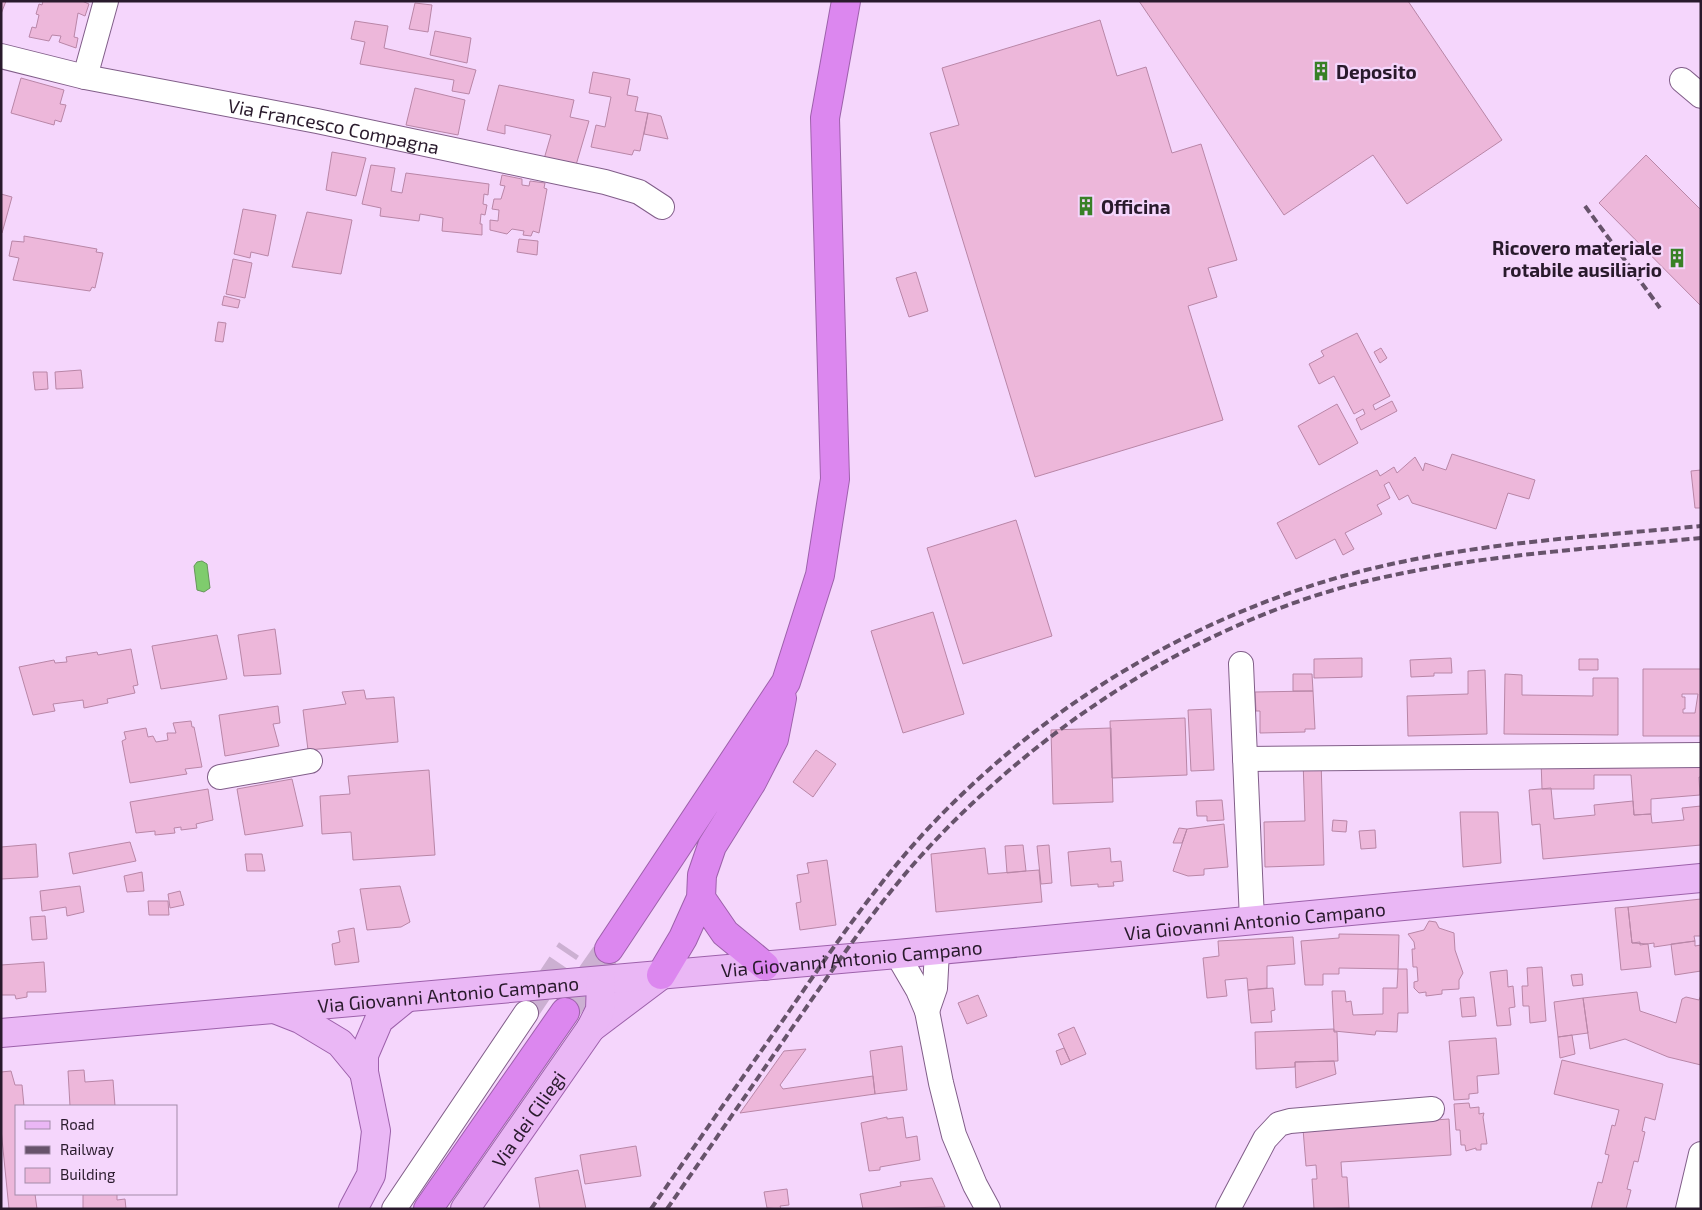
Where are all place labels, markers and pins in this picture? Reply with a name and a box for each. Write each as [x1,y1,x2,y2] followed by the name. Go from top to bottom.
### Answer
[1310,60,1332,82] building icon: Deposito
[1336,60,1417,83] place label: Deposito
[1075,195,1097,217] building icon: Officina
[1101,195,1171,218] place label: Officina
[1492,236,1662,281] place label: Ricovero materiale rotabile ausiliario
[1666,247,1688,269] building icon: Ricovero materiale rotabile ausiliario

